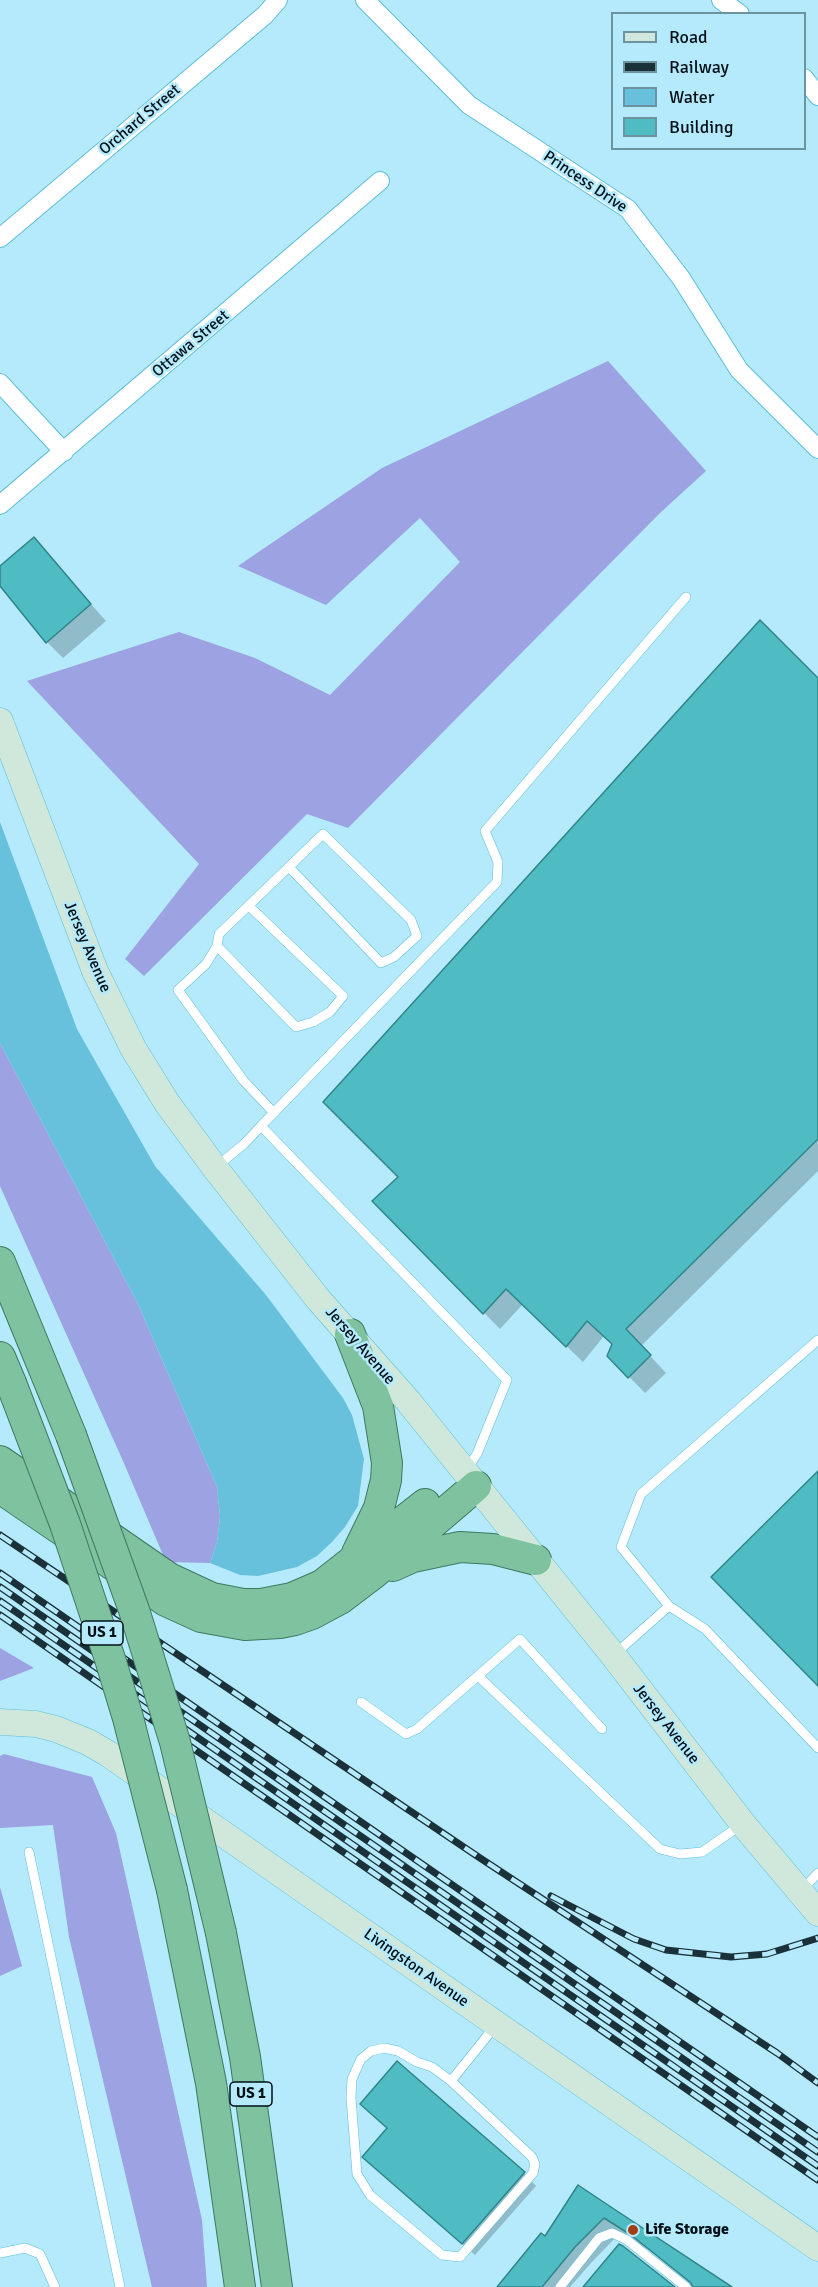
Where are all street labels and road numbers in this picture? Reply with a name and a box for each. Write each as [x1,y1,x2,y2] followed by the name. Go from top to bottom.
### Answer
[96,81,184,159] street label: Orchard Street
[539,147,631,217] street label: Princess Drive
[149,306,233,382] street label: Ottawa Street
[59,899,115,995] street label: Jersey Avenue
[321,1303,399,1389] street label: Jersey Avenue
[81,1621,123,1645] road number: US 1
[629,1680,703,1768] street label: Jersey Avenue
[360,1925,472,2011] street label: Livingston Avenue
[230,2082,272,2106] road number: US 1

